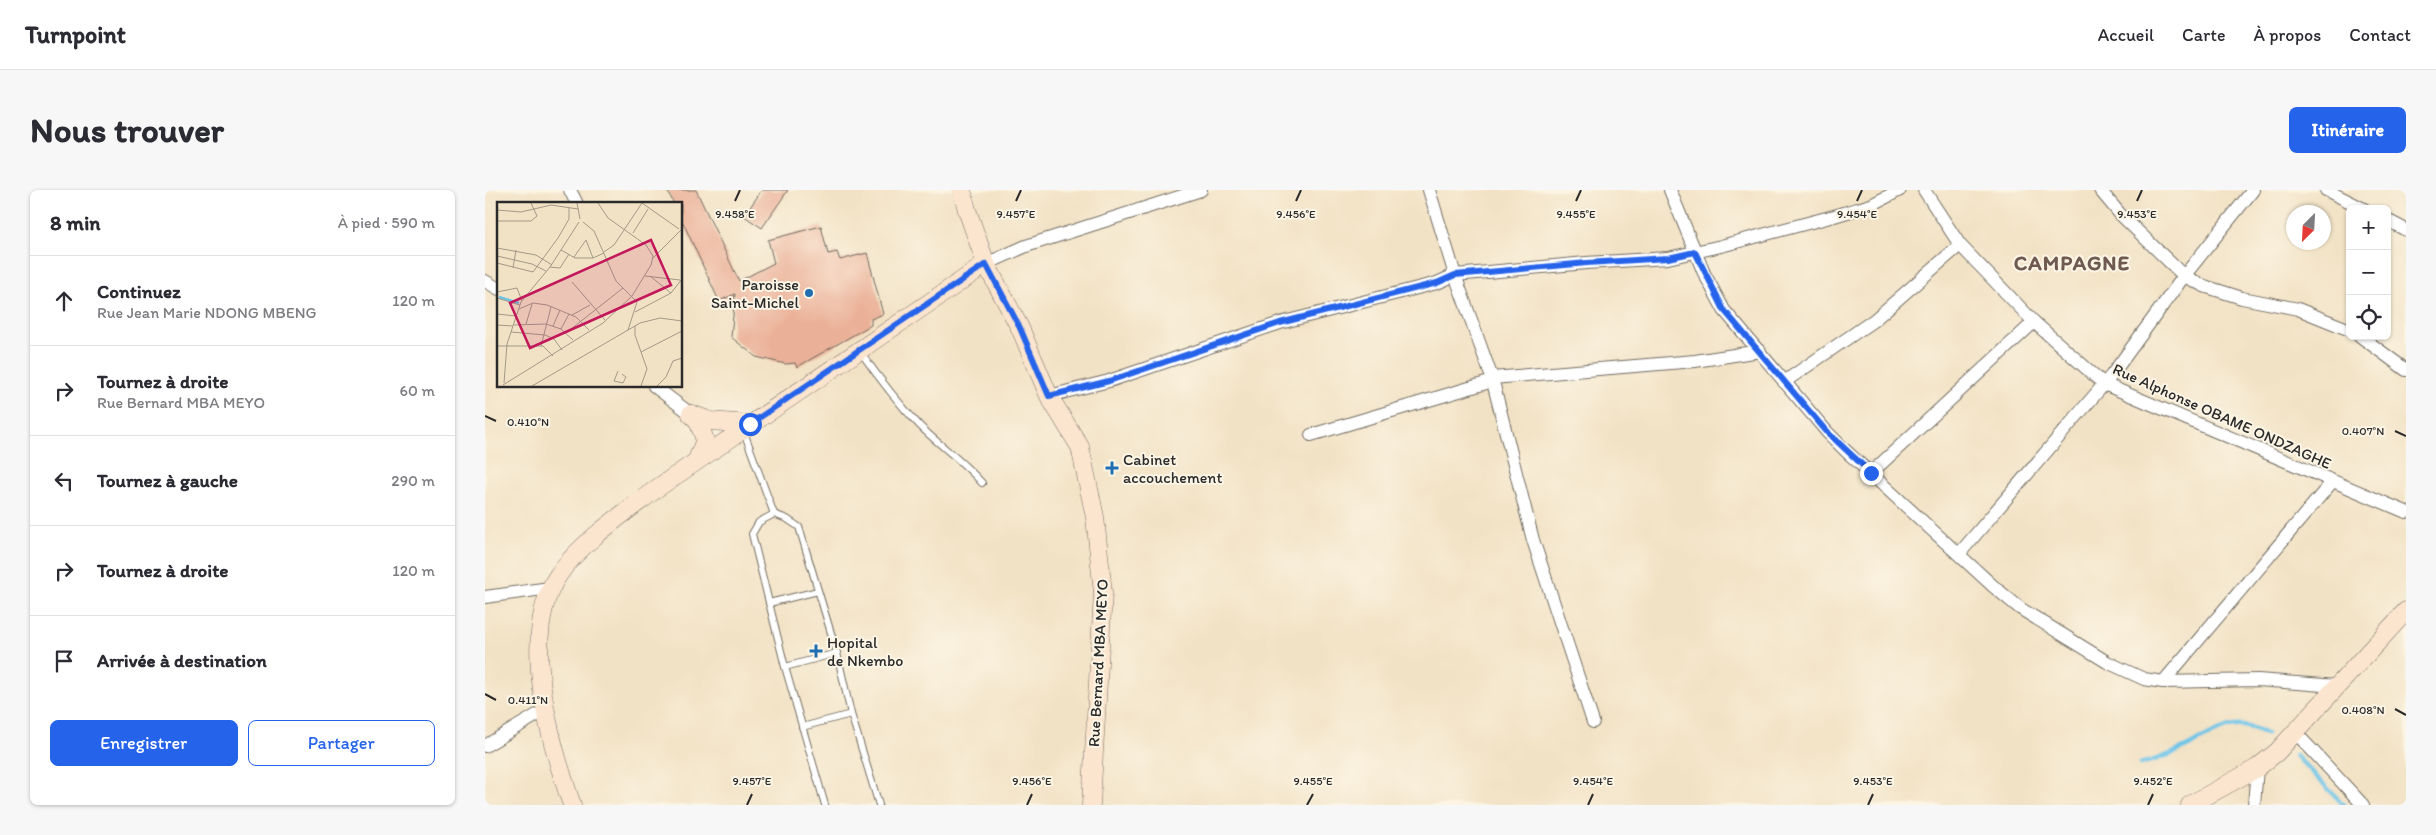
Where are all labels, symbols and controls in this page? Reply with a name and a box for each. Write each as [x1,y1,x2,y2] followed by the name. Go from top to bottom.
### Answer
[25,20,126,49] text: Turnpoint
[2098,24,2154,46] text: Accueil
[2182,24,2225,46] text: Carte
[2253,24,2321,46] text: À propos
[2349,24,2411,46] text: Contact
[2289,107,2406,153] button: Itinéraire
[30,109,224,151] text: Nous trouver
[497,202,683,388] inset map
[2286,205,2331,250] north arrow
[2346,205,2391,340] map controls
[2346,205,2391,250] button: +
[715,207,755,221] text: 9.458°E
[997,207,1036,221] text: 9.457°E
[1276,207,1316,221] text: 9.456°E
[1556,207,1596,221] text: 9.455°E
[1837,207,1877,221] text: 9.454°E
[2117,207,2157,221] text: 9.453°E
[50,210,100,235] text: 8 min
[338,213,435,232] text: À pied · 590 m
[2014,250,2130,275] district label: CAMPAGNE
[2346,250,2391,295] button: −
[711,275,799,312] place label: Paroisse Saint-Michel
[97,280,181,303] text: Continuez
[50,287,78,315] icon: ahead
[803,287,815,299] marker: Paroisse Saint-Michel
[392,291,435,310] text: 120 m
[2346,295,2391,340] button: locate
[97,303,317,322] text: Rue Jean Marie NDONG MBENG
[2110,359,2334,473] street label: Rue Alphonse OBAME ONDZAGHE
[97,370,229,393] text: Tournez à droite
[50,377,78,405] icon: right
[400,381,435,400] text: 60 m
[97,393,265,412] text: Rue Bernard MBA MEYO
[739,413,762,436] route start
[507,415,549,429] text: 0.410°N
[2342,424,2384,438] text: 0.407°N
[1123,450,1222,487] place label: Cabinet accouchement
[1105,461,1119,475] marker: Cabinet accouchement
[1860,462,1883,485] route end
[50,467,78,495] icon: left
[97,469,238,492] text: Tournez à gauche
[391,471,435,490] text: 290 m
[50,557,78,585] icon: right
[97,559,229,582] text: Tournez à droite
[392,561,435,580] text: 120 m
[1084,579,1112,747] street label: Rue Bernard MBA MEYO
[827,633,903,670] place label: Hopital de Nkembo
[809,644,823,658] marker: Hopital de Nkembo
[50,647,78,675] icon: arrive
[97,649,267,672] text: Arrivée à destination
[508,693,548,707] text: 0.411°N
[2341,703,2385,717] text: 0.408°N
[50,720,238,766] button: Enregistrer
[248,720,435,766] button: Partager
[733,774,772,788] text: 9.457°E
[1012,774,1052,788] text: 9.456°E
[1293,774,1333,788] text: 9.455°E
[1573,774,1613,788] text: 9.454°E
[1853,774,1893,788] text: 9.453°E
[2133,774,2173,788] text: 9.452°E

